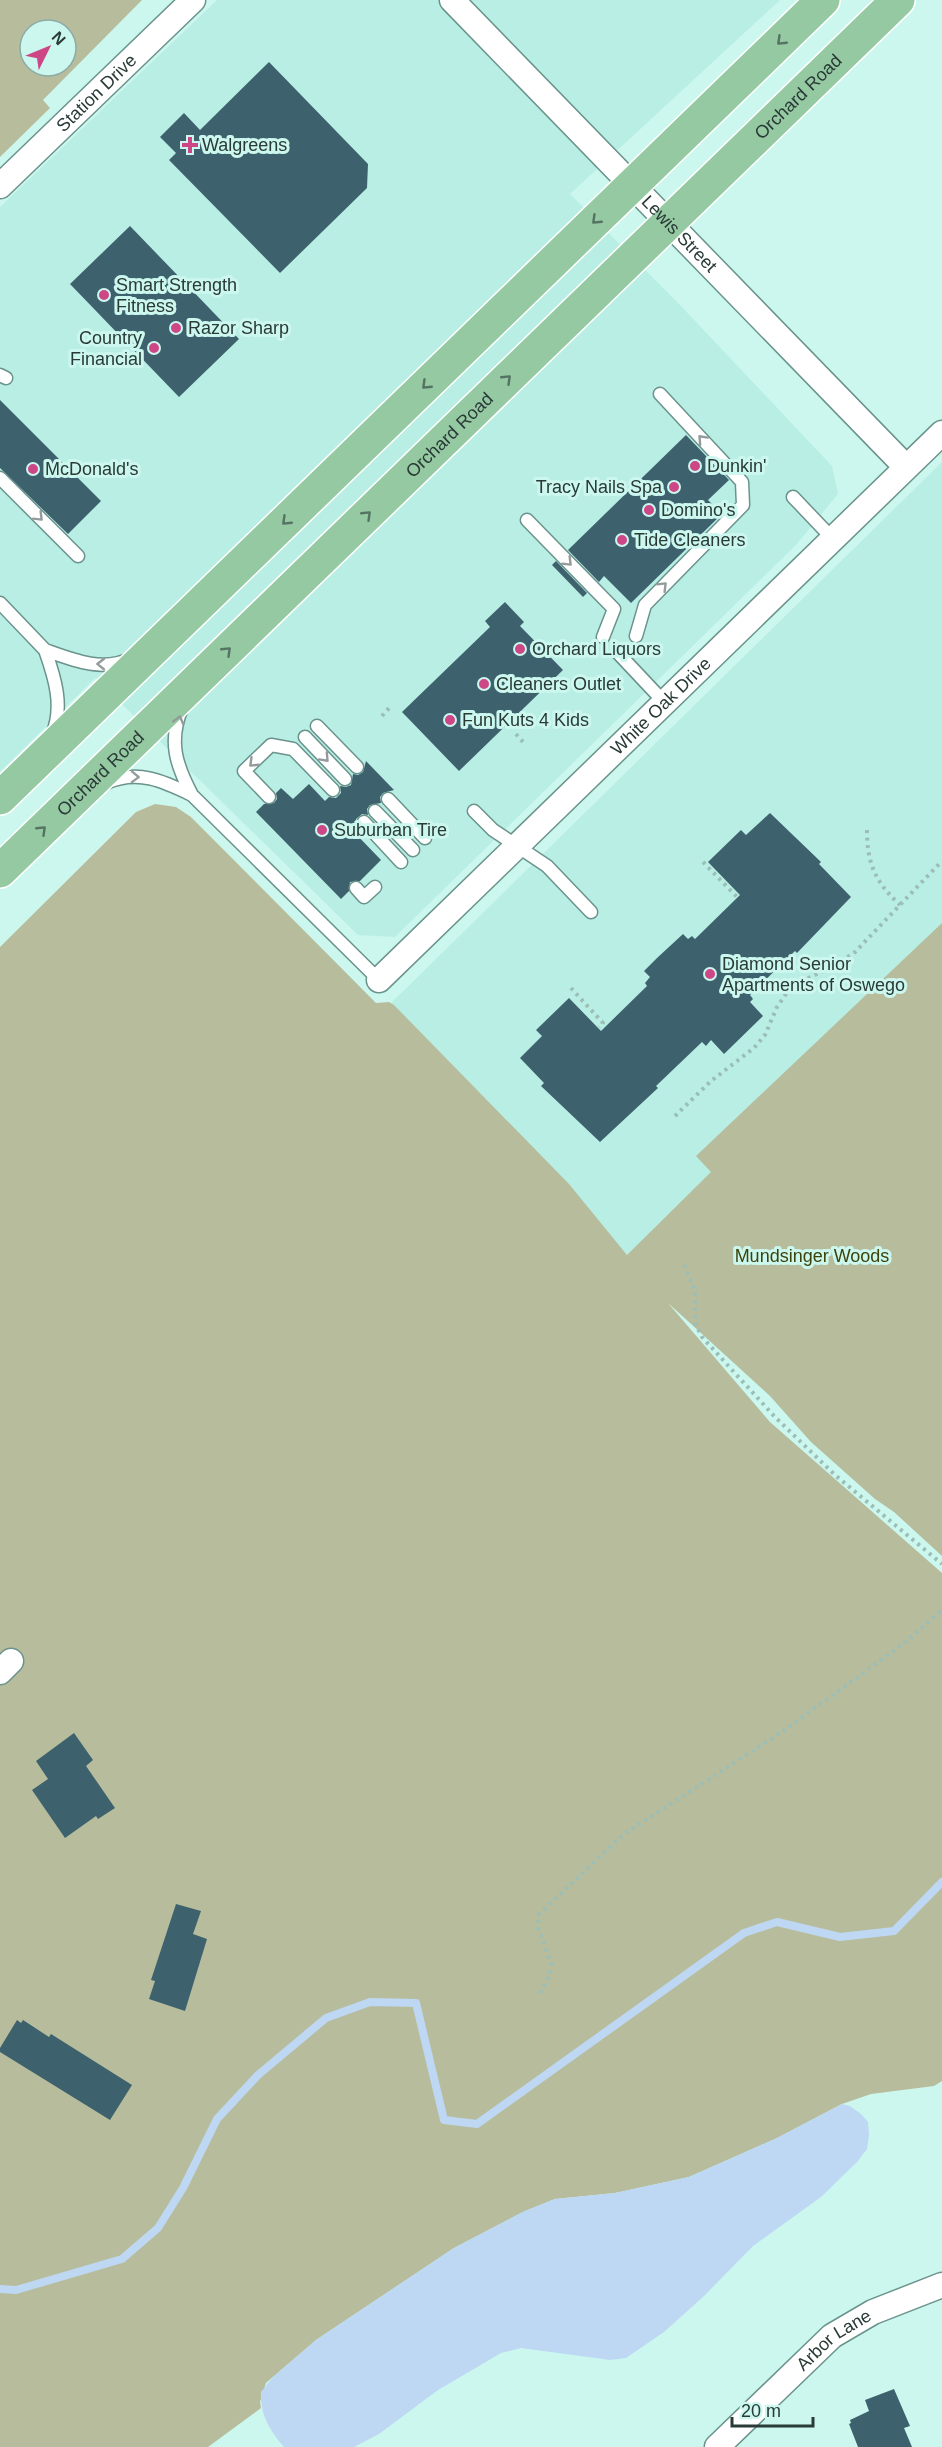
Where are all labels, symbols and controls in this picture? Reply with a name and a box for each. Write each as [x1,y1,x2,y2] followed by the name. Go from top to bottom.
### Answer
[18,18,78,78] north arrow
[48,28,69,48] text: N
[778,33,789,44] one-way arrow
[52,50,141,136] street label: Station Drive
[751,50,846,143] street label: Orchard Road
[202,135,287,155] place label: Walgreens
[183,138,197,152] marker: Walgreens
[638,191,721,276] street label: Lewis Street
[592,213,603,224] one-way arrow
[116,275,237,316] place label: Smart Strength Fitness
[97,288,111,302] marker: Smart Strength Fitness
[188,318,289,338] place label: Razor Sharp
[169,321,183,335] marker: Razor Sharp
[70,328,142,369] place label: Country Financial
[147,341,161,355] marker: Country Financial
[500,376,511,387] one-way arrow
[422,378,433,389] one-way arrow
[402,389,497,482] street label: Orchard Road
[698,436,709,446] one-way arrow
[707,456,766,476] place label: Dunkin'
[45,459,138,479] place label: McDonald's
[688,459,702,473] marker: Dunkin'
[26,462,40,476] marker: McDonald's
[536,477,663,497] place label: Tracy Nails Spa
[667,480,681,494] marker: Tracy Nails Spa
[661,500,735,520] place label: Domino's
[642,503,656,517] marker: Domino's
[31,510,42,521] one-way arrow
[361,511,371,522] one-way arrow
[283,514,294,525] one-way arrow
[634,530,745,550] place label: Tide Cleaners
[615,533,629,547] marker: Tide Cleaners
[561,555,571,566] one-way arrow
[656,582,667,593] one-way arrow
[532,639,661,659] place label: Orchard Liquors
[513,642,527,656] marker: Orchard Liquors
[221,647,231,658] one-way arrow
[607,653,715,759] street label: White Oak Drive
[96,658,105,670] one-way arrow
[496,674,621,694] place label: Cleaners Outlet
[477,677,491,691] marker: Cleaners Outlet
[462,710,589,730] place label: Fun Kuts 4 Kids
[443,713,457,727] marker: Fun Kuts 4 Kids
[172,715,184,726] one-way arrow
[53,727,148,820] street label: Orchard Road
[318,752,329,762] one-way arrow
[249,756,259,767] one-way arrow
[130,771,139,784] one-way arrow
[334,820,447,840] place label: Suburban Tire
[315,823,329,837] marker: Suburban Tire
[35,827,46,838] one-way arrow
[722,954,905,995] place label: Diamond Senior Apartments of Oswego
[703,967,717,981] marker: Diamond Senior Apartments of Oswego
[735,1246,889,1266] park label: Mundsinger Woods
[792,2305,875,2375] street label: Arbor Lane
[732,2390,813,2428] scale bar
[741,2401,781,2421] text: 20 m

